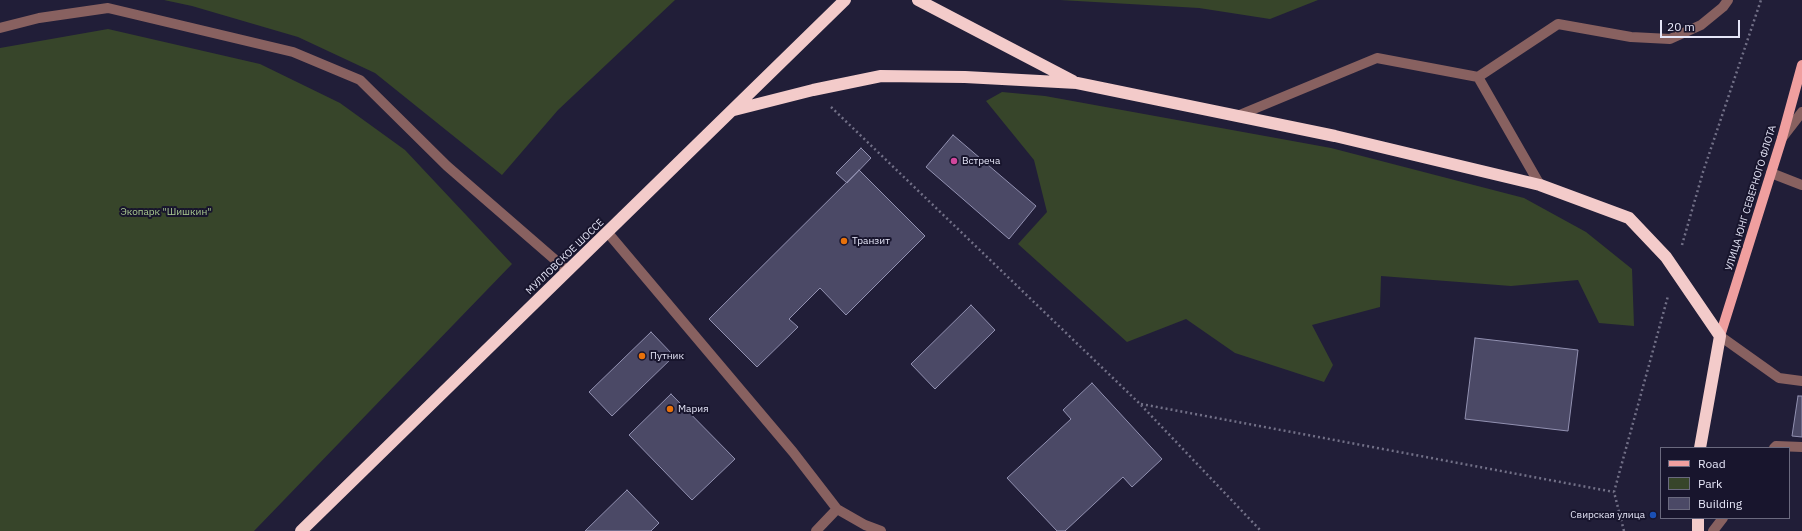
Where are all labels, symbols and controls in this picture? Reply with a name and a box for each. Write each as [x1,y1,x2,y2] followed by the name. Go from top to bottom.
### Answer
[1662,12,1742,38] scale bar
[1667,19,1695,34] text: 20 m
[1723,124,1779,272] street label: УЛИЦА ЮНГ СЕВЕРНОГО ФЛОТА
[962,155,1000,167] place label: Встреча
[949,156,959,166] marker: Встреча
[120,206,212,218] park label: Экопарк "Шишкин"
[524,217,606,297] street label: МУЛЛОВСКОЕ ШОССЕ
[852,235,890,247] place label: Транзит
[839,236,849,246] marker: Транзит
[650,350,684,362] place label: Путник
[637,351,647,361] marker: Путник
[678,403,708,415] place label: Мария
[665,404,675,414] marker: Мария
[1660,447,1790,519] legend
[1698,456,1726,471] text: Road
[1698,476,1722,491] text: Park
[1698,496,1742,511] text: Building
[1570,509,1645,521] place label: Свирская улица
[1648,510,1658,520] marker: Свирская улица

